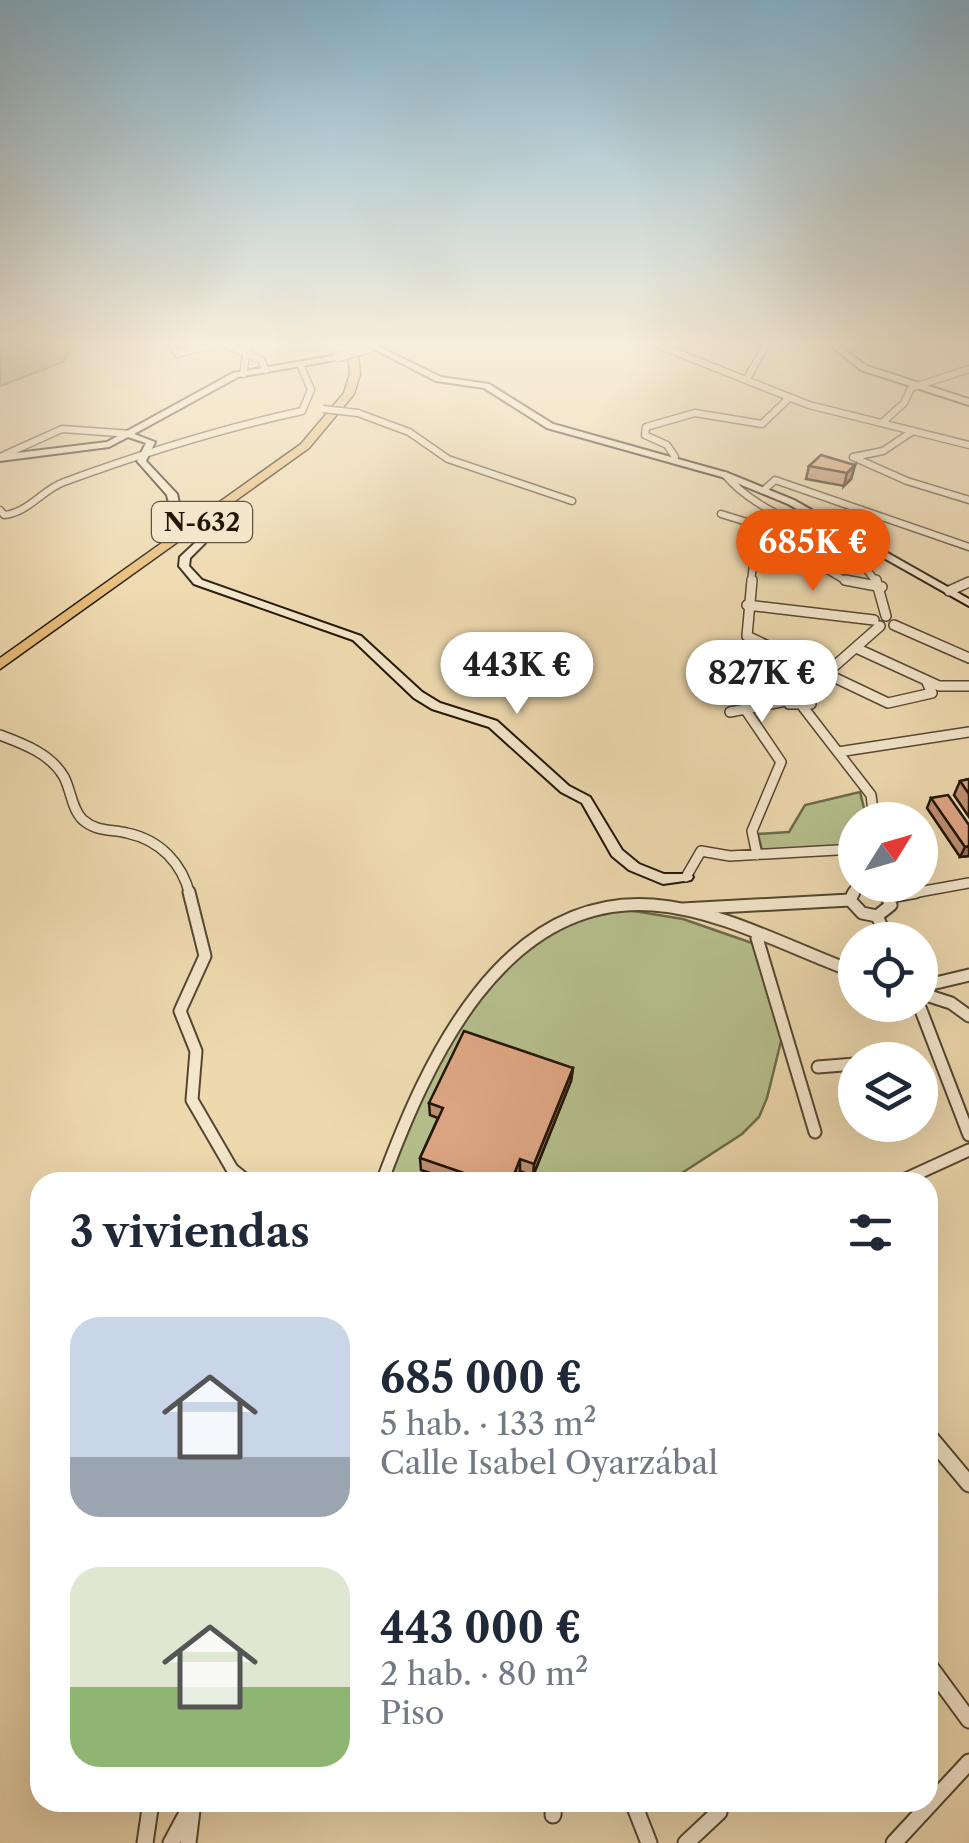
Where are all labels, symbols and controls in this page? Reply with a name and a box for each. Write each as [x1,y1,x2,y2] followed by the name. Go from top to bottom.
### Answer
[152,502,252,542] road number: N-632
[732,509,894,594] pin: 685K €
[758,522,868,561] text: 685K €
[436,632,598,717] pin: 443K €
[681,640,843,725] pin: 827K €
[462,645,572,684] text: 443K €
[708,653,816,692] text: 827K €
[838,802,938,902] north arrow
[838,802,938,1142] map controls
[838,922,938,1022] button: locate
[838,1042,938,1142] button: layers
[843,1205,898,1260] icon: filters
[70,1206,310,1258] text: 3 viviendas
[380,1352,582,1404] text: 685 000 €
[150,1357,270,1477] icon: home
[380,1404,597,1443] text: 5 hab. · 133 m²
[380,1443,718,1482] text: Calle Isabel Oyarzábal
[380,1602,582,1654] text: 443 000 €
[150,1607,270,1727] icon: home
[380,1654,588,1693] text: 2 hab. · 80 m²
[380,1693,444,1732] text: Piso

